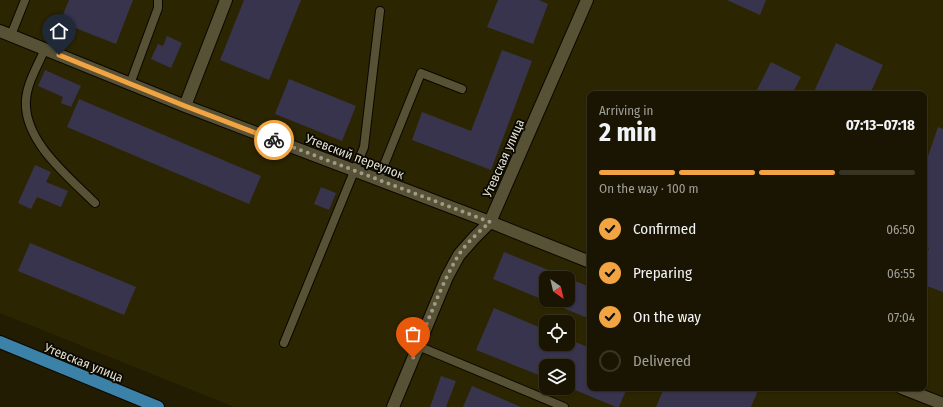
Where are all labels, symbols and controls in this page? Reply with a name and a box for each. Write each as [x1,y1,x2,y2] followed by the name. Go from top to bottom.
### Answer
[42,14,76,55] pin
[48,20,70,42] icon: home
[599,103,653,118] text: Arriving in
[846,116,915,134] text: 07:13–07:18
[479,117,527,200] street label: Утевская улица
[599,117,657,148] text: 2 min
[254,120,294,160] courier
[263,129,285,151] icon: bike
[302,130,406,182] street label: Утевский переулок
[599,181,699,196] text: On the way · 100 m
[599,218,621,240] icon: check
[633,220,696,238] text: Confirmed
[886,222,915,237] text: 06:50
[599,262,621,284] icon: check
[633,264,692,282] text: Preparing
[887,266,915,281] text: 06:55
[539,271,575,307] north arrow
[539,271,575,395] map controls
[599,306,621,328] icon: check
[633,308,701,326] text: On the way
[887,310,915,325] text: 07:04
[539,315,575,351] button: locate
[396,317,430,358] pin
[402,323,424,345] icon: bag
[41,339,125,385] street label: Утевская улица
[633,352,691,370] text: Delivered
[539,359,575,395] button: layers

